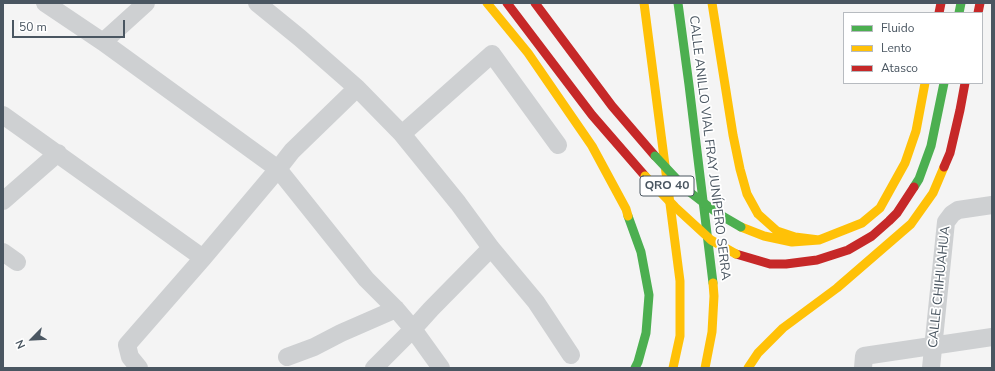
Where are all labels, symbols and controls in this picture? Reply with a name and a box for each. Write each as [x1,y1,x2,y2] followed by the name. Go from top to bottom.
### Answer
[14,12,127,38] scale bar
[843,12,983,84] legend
[685,15,733,281] street label: CALLE ANILLO VIAL FRAY JUNÍPERO SERRA
[19,19,47,35] text: 50 m
[881,20,914,36] text: Fluido
[881,40,911,56] text: Lento
[881,60,918,76] text: Atasco
[640,176,694,196] road number: QRO 40
[926,225,954,349] street label: CALLE CHIHUAHUA
[12,319,52,359] north arrow
[12,337,29,351] text: N

